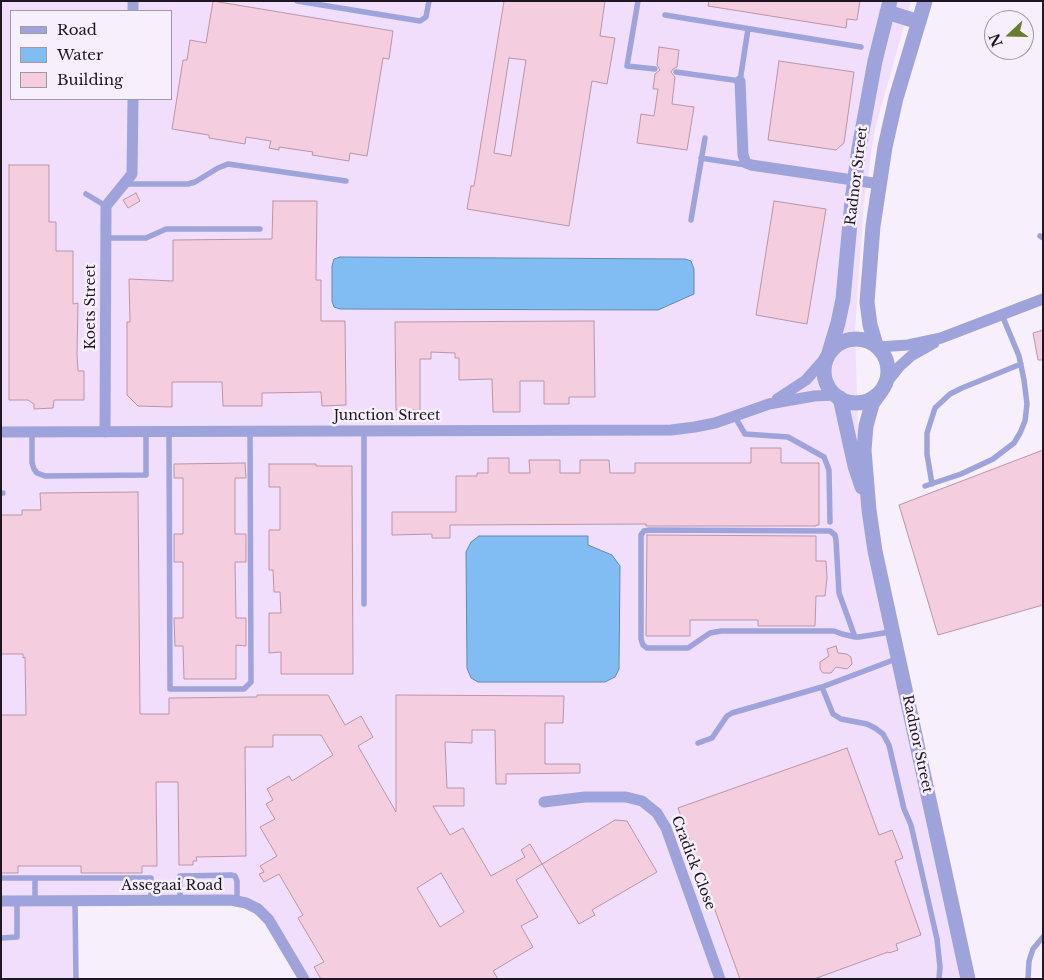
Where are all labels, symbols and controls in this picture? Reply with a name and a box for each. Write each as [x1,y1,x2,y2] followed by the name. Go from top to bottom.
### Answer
[10,10,172,100] legend
[984,10,1034,60] north arrow
[57,20,97,39] text: Road
[985,31,1007,49] text: N
[57,45,103,64] text: Water
[57,70,123,89] text: Building
[843,125,871,227] street label: Radnor Street
[83,264,99,350] street label: Koets Street
[334,408,440,424] street label: Junction Street
[898,693,936,795] street label: Radnor Street
[667,814,719,912] street label: Cradick Close
[121,878,223,894] street label: Assegaai Road

